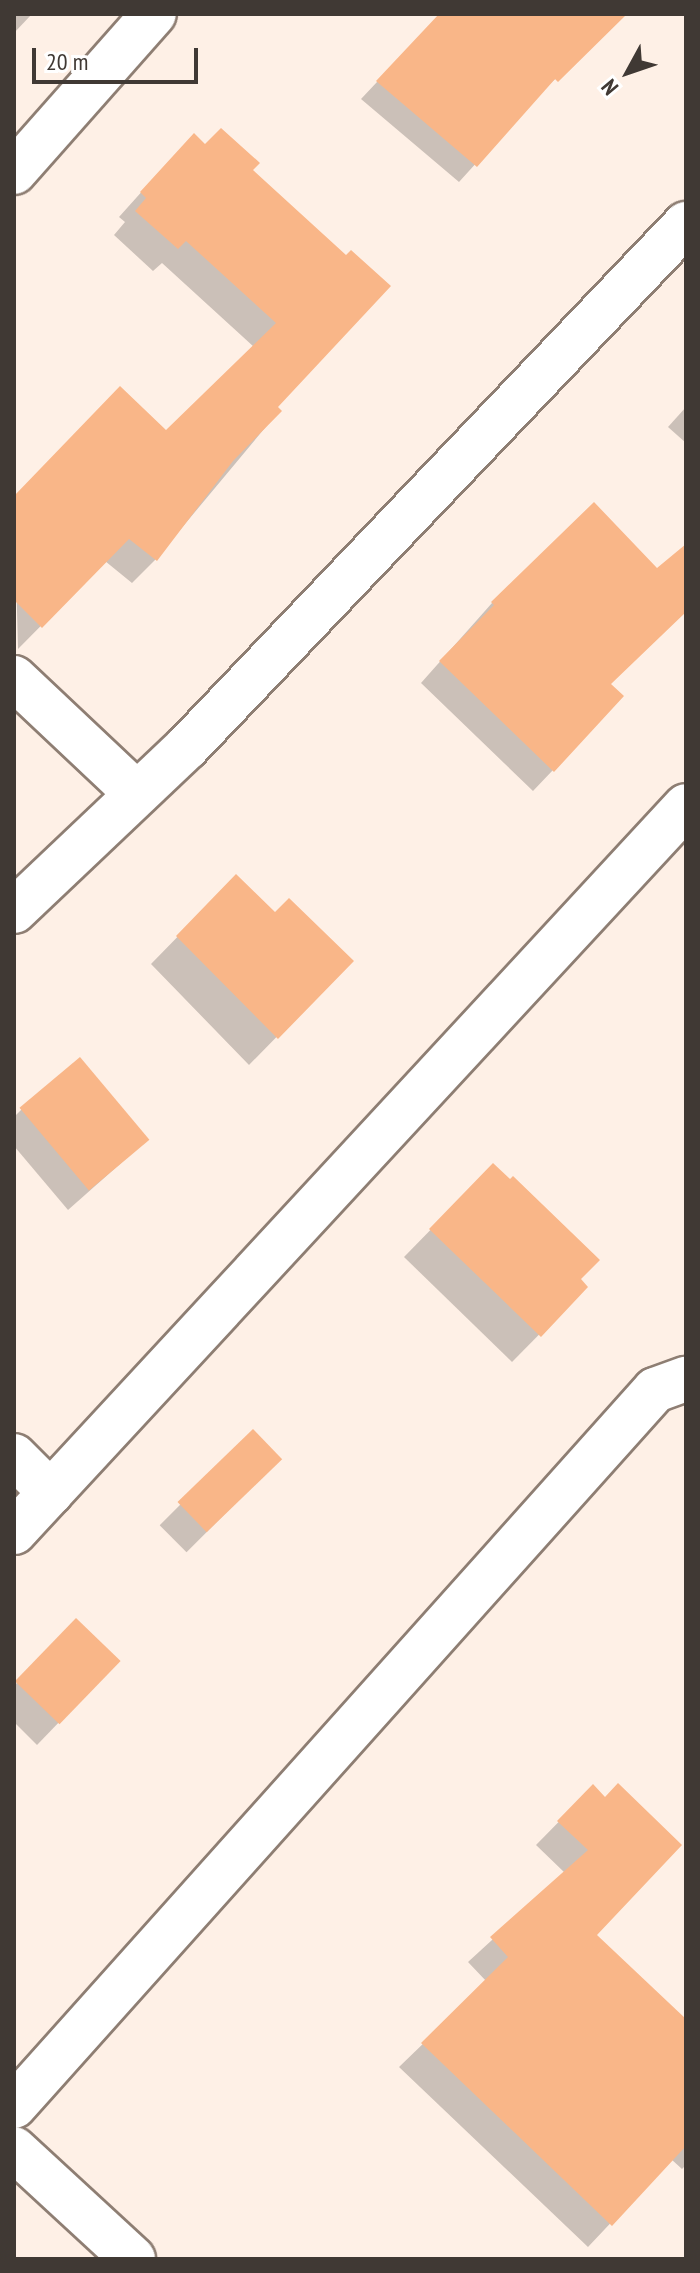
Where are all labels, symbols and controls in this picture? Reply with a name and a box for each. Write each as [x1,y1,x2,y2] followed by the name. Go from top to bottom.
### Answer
[36,32,202,82] scale bar
[588,32,668,112] north arrow
[46,46,88,77] text: 20 m
[595,74,624,101] text: N

